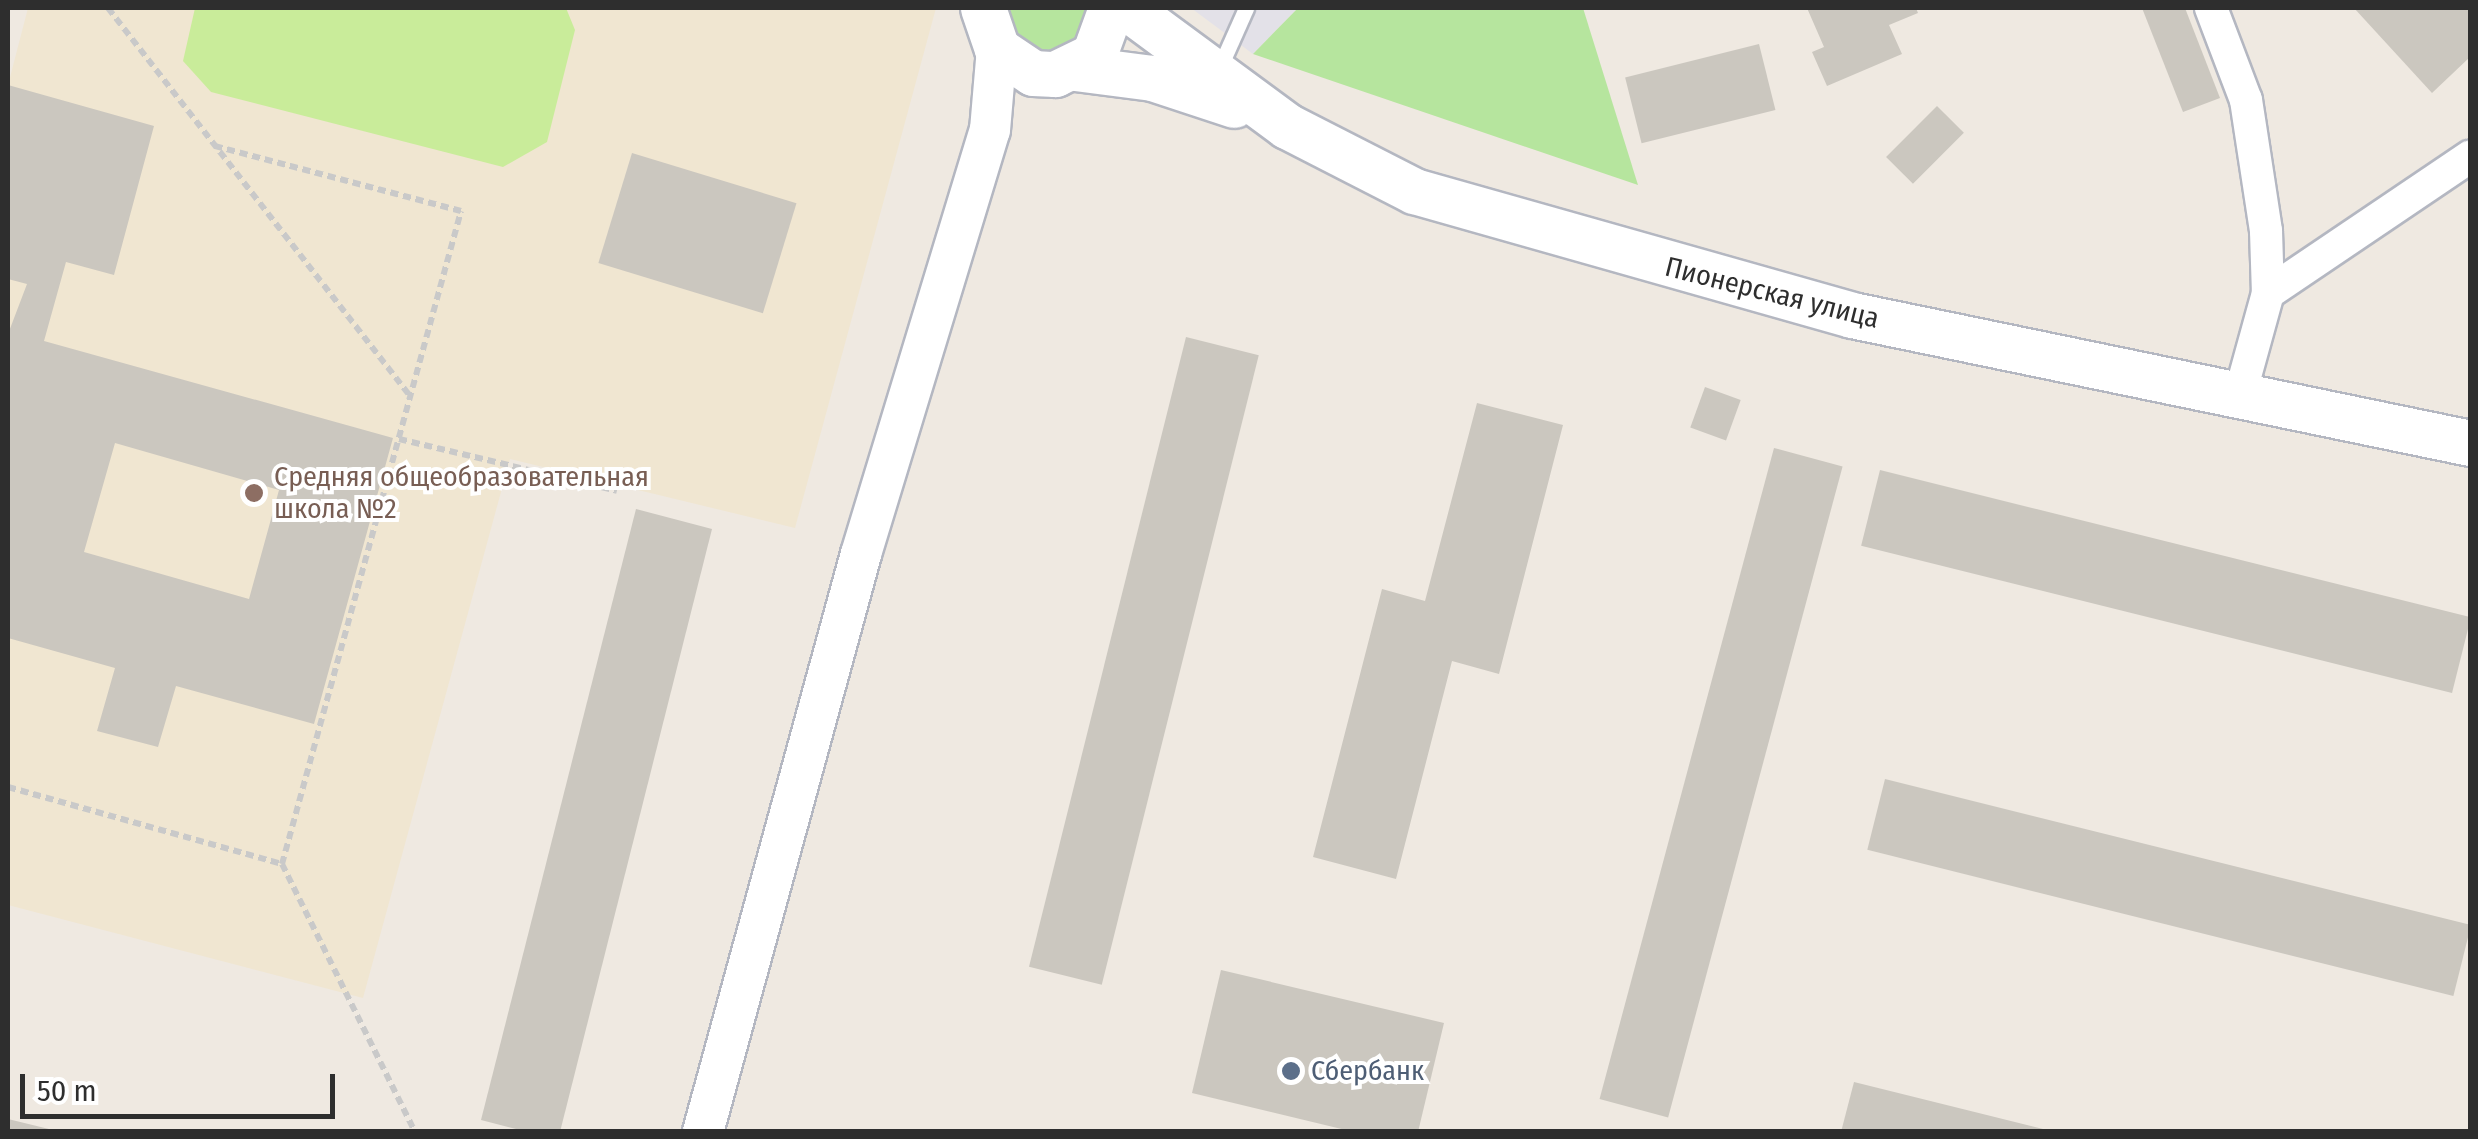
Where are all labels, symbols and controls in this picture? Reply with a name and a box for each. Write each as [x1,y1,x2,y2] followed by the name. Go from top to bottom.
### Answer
[1662,250,1882,336] street label: Пионерская улица
[274,460,649,526] place label: Средняя общеобразовательная школа №2
[243,482,265,504] marker: Средняя общеобразовательная школа №2
[25,1054,340,1116] scale bar
[1311,1054,1424,1088] place label: Сбербанк
[1280,1060,1302,1082] marker: Сбербанк
[37,1073,97,1109] text: 50 m

